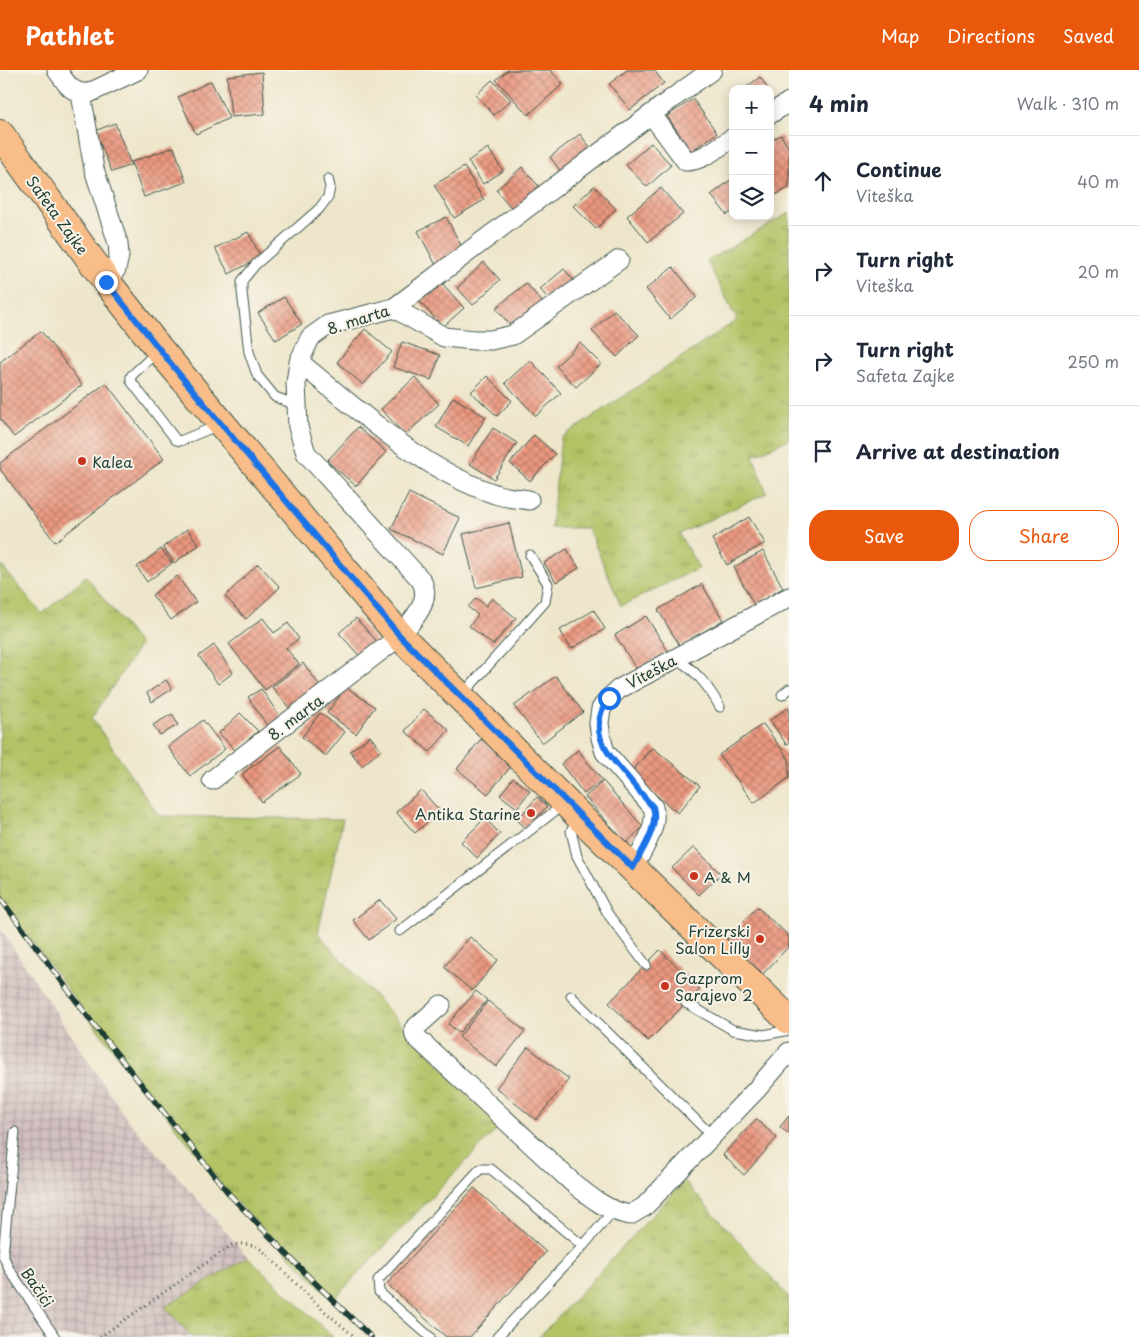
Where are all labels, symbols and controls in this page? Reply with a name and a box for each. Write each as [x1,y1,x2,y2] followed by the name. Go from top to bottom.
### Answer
[25,17,115,53] text: Pathlet
[881,22,919,49] text: Map
[947,22,1035,49] text: Directions
[1063,22,1114,49] text: Saved
[729,85,774,220] map controls
[729,85,774,130] button: +
[809,87,869,119] text: 4 min
[1017,91,1119,115] text: Walk · 310 m
[729,130,774,175] button: −
[856,155,942,183] text: Continue
[809,167,837,195] icon: ahead
[1077,169,1119,193] text: 40 m
[21,171,95,259] street label: Safeta Zajke
[729,175,774,220] button: layers
[856,183,913,207] text: Viteška
[856,245,954,273] text: Turn right
[809,257,837,285] icon: right
[1078,259,1119,283] text: 20 m
[95,271,118,294] route end
[856,273,913,297] text: Viteška
[324,298,393,340] street label: 8. marta
[856,335,954,363] text: Turn right
[809,347,837,375] icon: right
[1068,349,1119,373] text: 250 m
[856,363,955,387] text: Safeta Zajke
[809,437,837,465] icon: arrive
[856,437,1060,465] text: Arrive at destination
[92,450,133,473] place label: Kalea
[76,455,88,467] marker: Kalea
[809,510,959,561] button: Save
[969,510,1119,561] button: Share
[622,648,681,694] street label: Viteška
[598,687,621,710] route start
[262,688,328,745] street label: 8. marta
[415,802,521,825] place label: Antika Starine
[525,807,537,819] marker: Antika Starine
[704,865,751,888] place label: A & M
[688,870,700,882] marker: A & M
[675,919,750,959] place label: Frizerski Salon Lilly
[754,933,766,945] marker: Frizerski Salon Lilly
[675,966,753,1006] place label: Gazprom Sarajevo 2
[659,980,671,992] marker: Gazprom Sarajevo 2
[16,1262,60,1312] street label: Bačići

